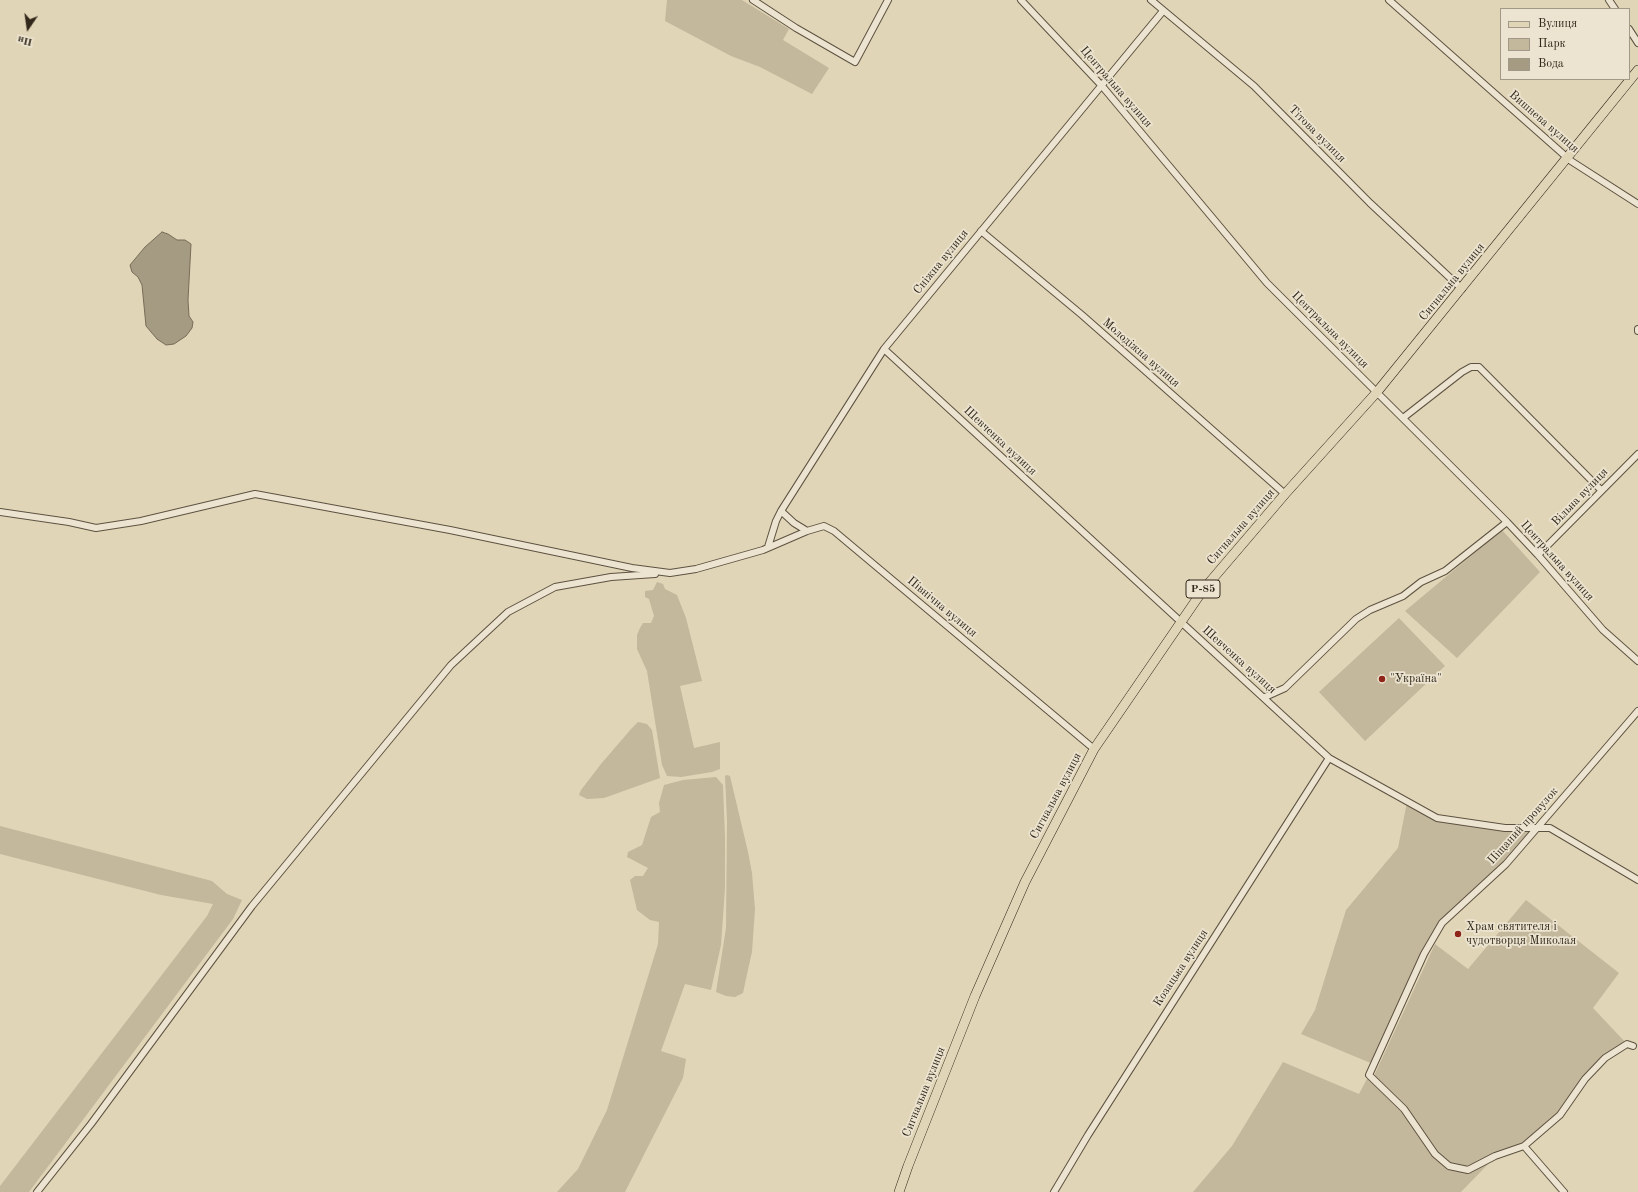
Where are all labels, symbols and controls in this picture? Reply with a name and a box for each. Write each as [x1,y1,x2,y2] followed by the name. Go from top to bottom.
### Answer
[8,8,48,48] north arrow
[1500,8,1630,80] legend
[1538,18,1577,30] text: Вулиця
[17,33,34,47] text: Пн
[1538,38,1566,50] text: Парк
[1077,43,1155,131] street label: Центральна вулиця
[1538,58,1564,70] text: Вода
[1506,88,1582,156] street label: Вишнева вулиця
[1285,102,1349,166] street label: Тітова вулиця
[911,227,971,297] street label: Сніжна вулиця
[1416,240,1488,324] street label: Сигнальна вулиця
[1288,288,1372,372] street label: Центральна вулиця
[1099,315,1183,391] street label: Молодіжна вулиця
[960,403,1040,479] street label: Шевченка вулиця
[1549,465,1611,529] street label: Вільна вулиця
[1204,486,1278,568] street label: Сигнальна вулиця
[1517,518,1597,604] street label: Центральна вулиця
[904,574,980,640] street label: Північна вулиця
[1186,580,1220,598] road number: Р-85
[1199,623,1279,697] street label: Шевченка вулиця
[1390,672,1442,686] place label: "Україна"
[1377,674,1387,684] marker: "Україна"
[1027,750,1085,842] street label: Сигнальна вулиця
[1485,784,1561,868] street label: Піщаний провулок
[1466,920,1576,948] place label: Храм святителя і чудотворця Миколая
[1151,927,1211,1009] street label: Козацька вулиця
[1453,929,1463,939] marker: Храм святителя і чудотворця Миколая
[899,1045,949,1139] street label: Сигнальна вулиця

